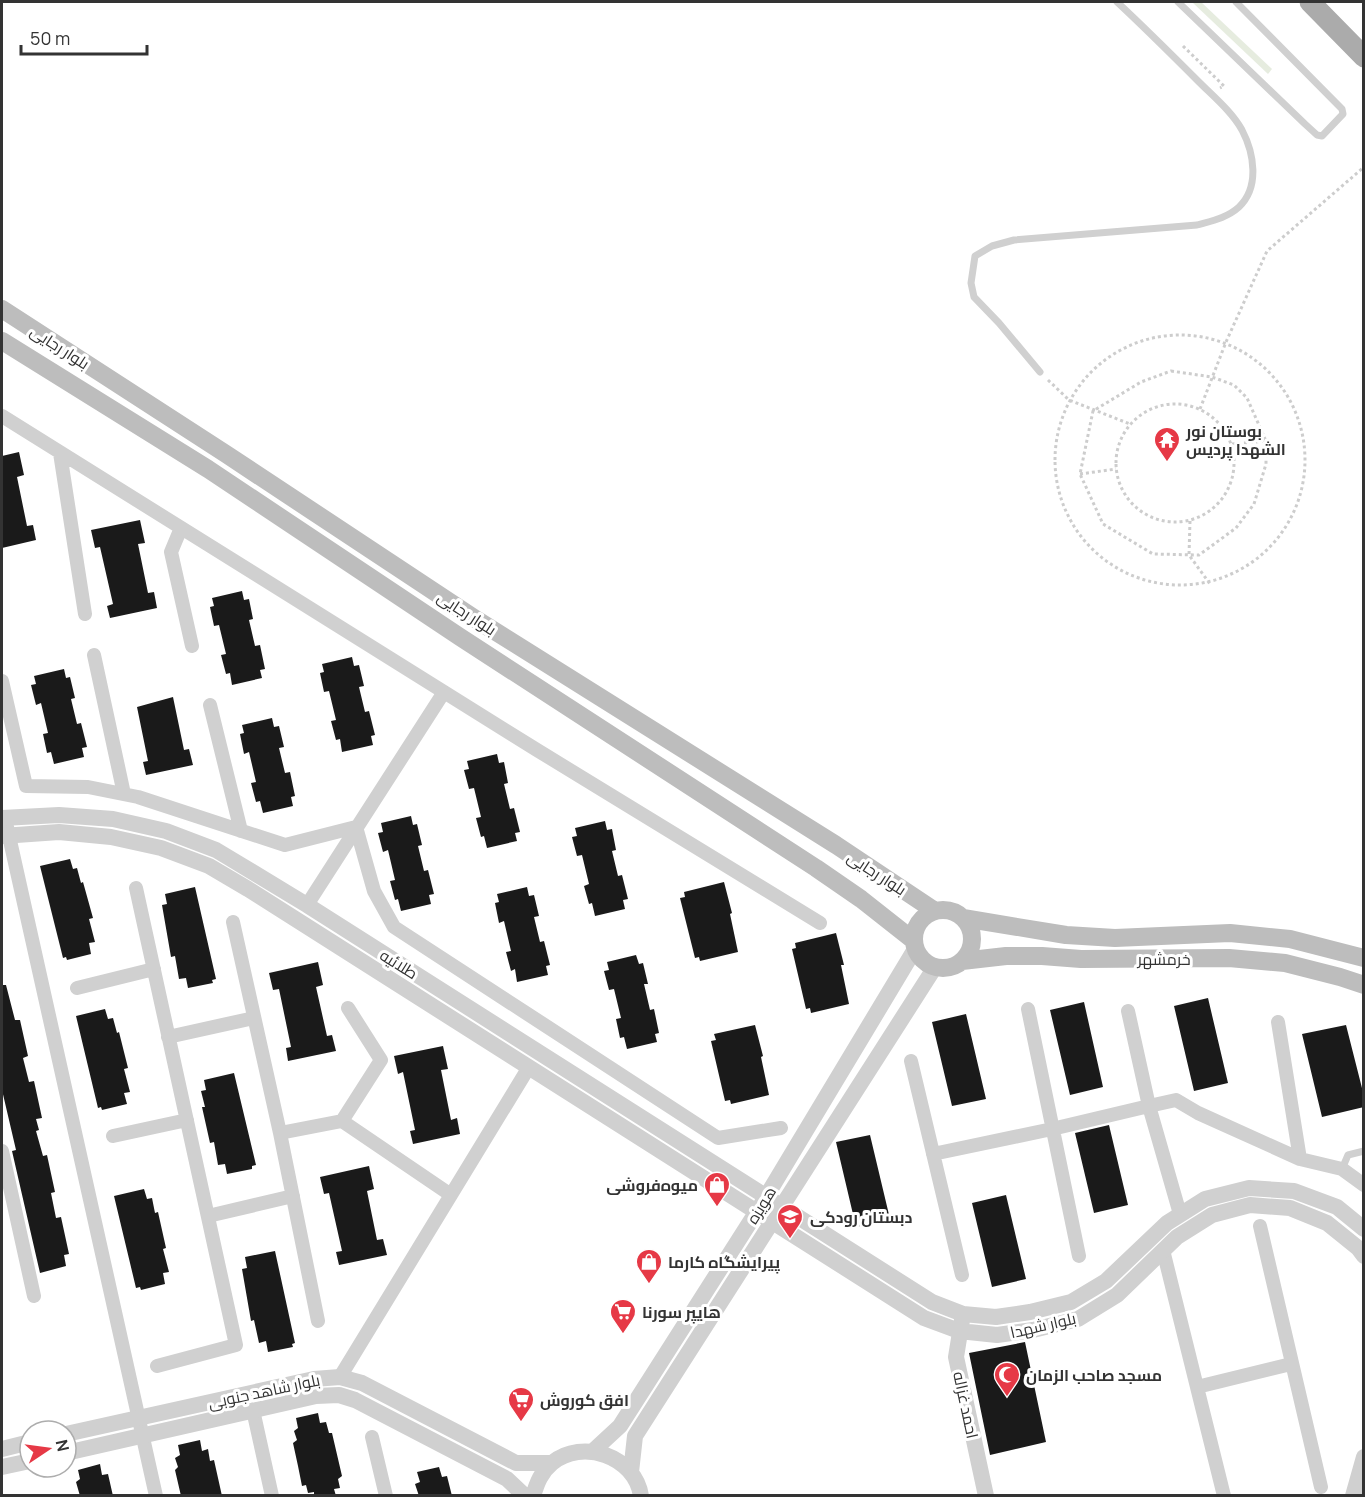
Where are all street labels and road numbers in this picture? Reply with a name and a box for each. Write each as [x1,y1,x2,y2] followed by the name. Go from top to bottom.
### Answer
[26,320,94,374] street label: بلوار رجایی
[433,586,501,640] street label: بلوار رجایی
[843,846,911,900] street label: بلوار رجایی
[376,944,422,984] street label: طلائیه
[1136,948,1191,970] street label: خرمشهر
[741,1182,781,1228] street label: هویزه
[1008,1307,1078,1343] street label: بلوار شهدا
[206,1368,322,1414] street label: بلوار شاهد جنوبی
[948,1369,984,1441] street label: احمد غزاله

